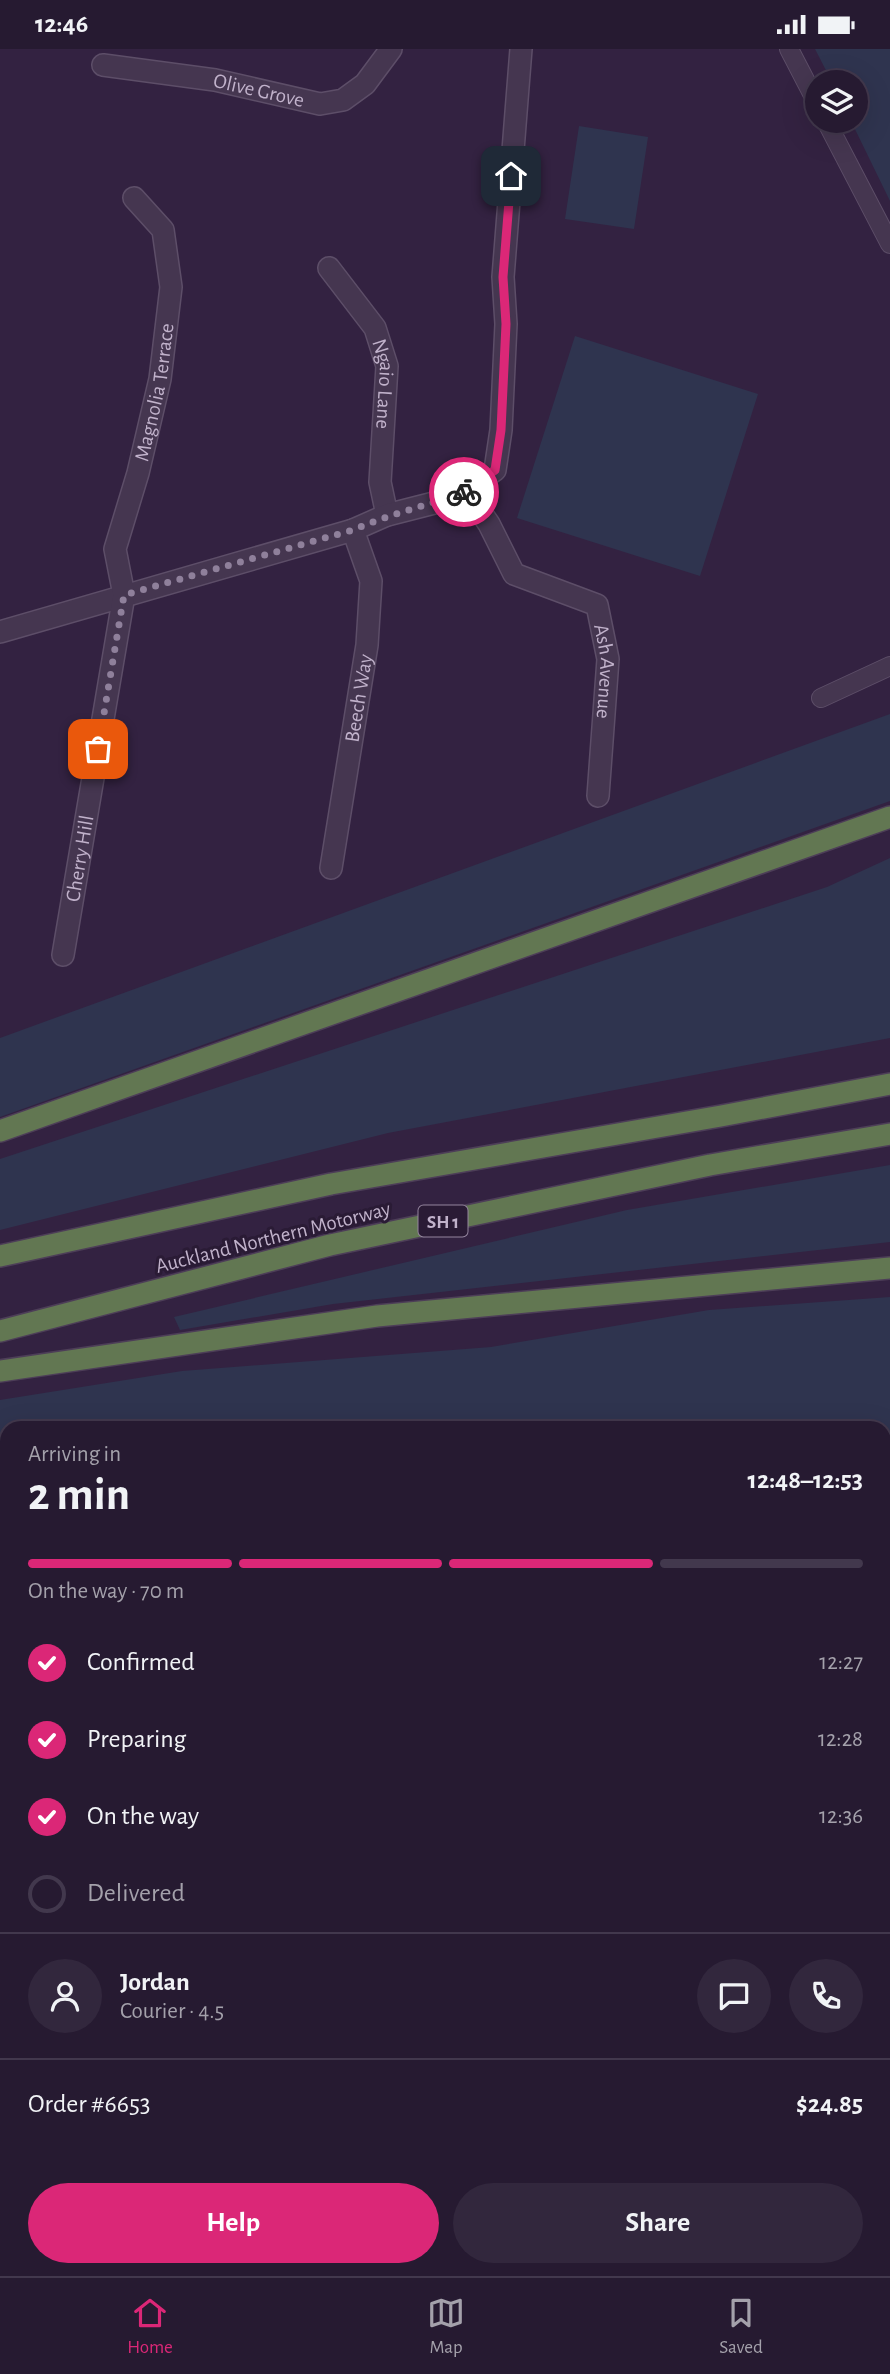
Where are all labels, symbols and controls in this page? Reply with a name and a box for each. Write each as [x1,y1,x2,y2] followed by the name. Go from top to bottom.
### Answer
[35,11,88,37] text: 12:46
[211,70,306,111] street label: Olive Grove
[805,70,868,133] map controls
[805,70,868,133] button: layers
[481,146,541,206] pin
[492,157,530,195] icon: home
[131,322,178,463] street label: Magnolia Terrace
[368,336,397,430] street label: Ngaio Lane
[429,457,499,527] courier
[445,473,483,511] icon: bike
[590,622,618,720] street label: Ash Avenue
[341,653,376,744] street label: Beech Way
[68,719,128,779] pin
[79,730,117,768] icon: bag
[62,813,98,903] street label: Cherry Hill
[153,1198,393,1277] street label: Auckland Northern Motorway
[418,1205,467,1237] road number: SH 1
[28,1443,121,1466] text: Arriving in
[748,1467,863,1493] text: 12:48–12:53
[28,1472,130,1518] text: 2 min
[28,1580,184,1603] text: On the way · 70 m
[28,1644,66,1682] icon: check
[87,1649,195,1675] text: Confirmed
[819,1651,863,1674] text: 12:27
[28,1721,66,1759] icon: check
[87,1726,186,1752] text: Preparing
[818,1728,863,1751] text: 12:28
[28,1798,66,1836] icon: check
[87,1803,199,1829] text: On the way
[819,1805,863,1828] text: 12:36
[87,1880,185,1906] text: Delivered
[28,1959,102,2033] button: person
[697,1959,771,2033] button: chat
[789,1959,863,2033] button: phone
[120,1969,190,1995] text: Jordan
[120,2000,224,2023] text: Courier · 4.5
[28,2091,150,2117] text: Order #6653
[796,2091,863,2117] text: $24.85
[28,2183,439,2263] button: Help
[453,2183,863,2263] button: Share
[127,2294,173,2359] tab: Home
[427,2294,465,2359] tab: Map
[719,2294,763,2359] tab: Saved

